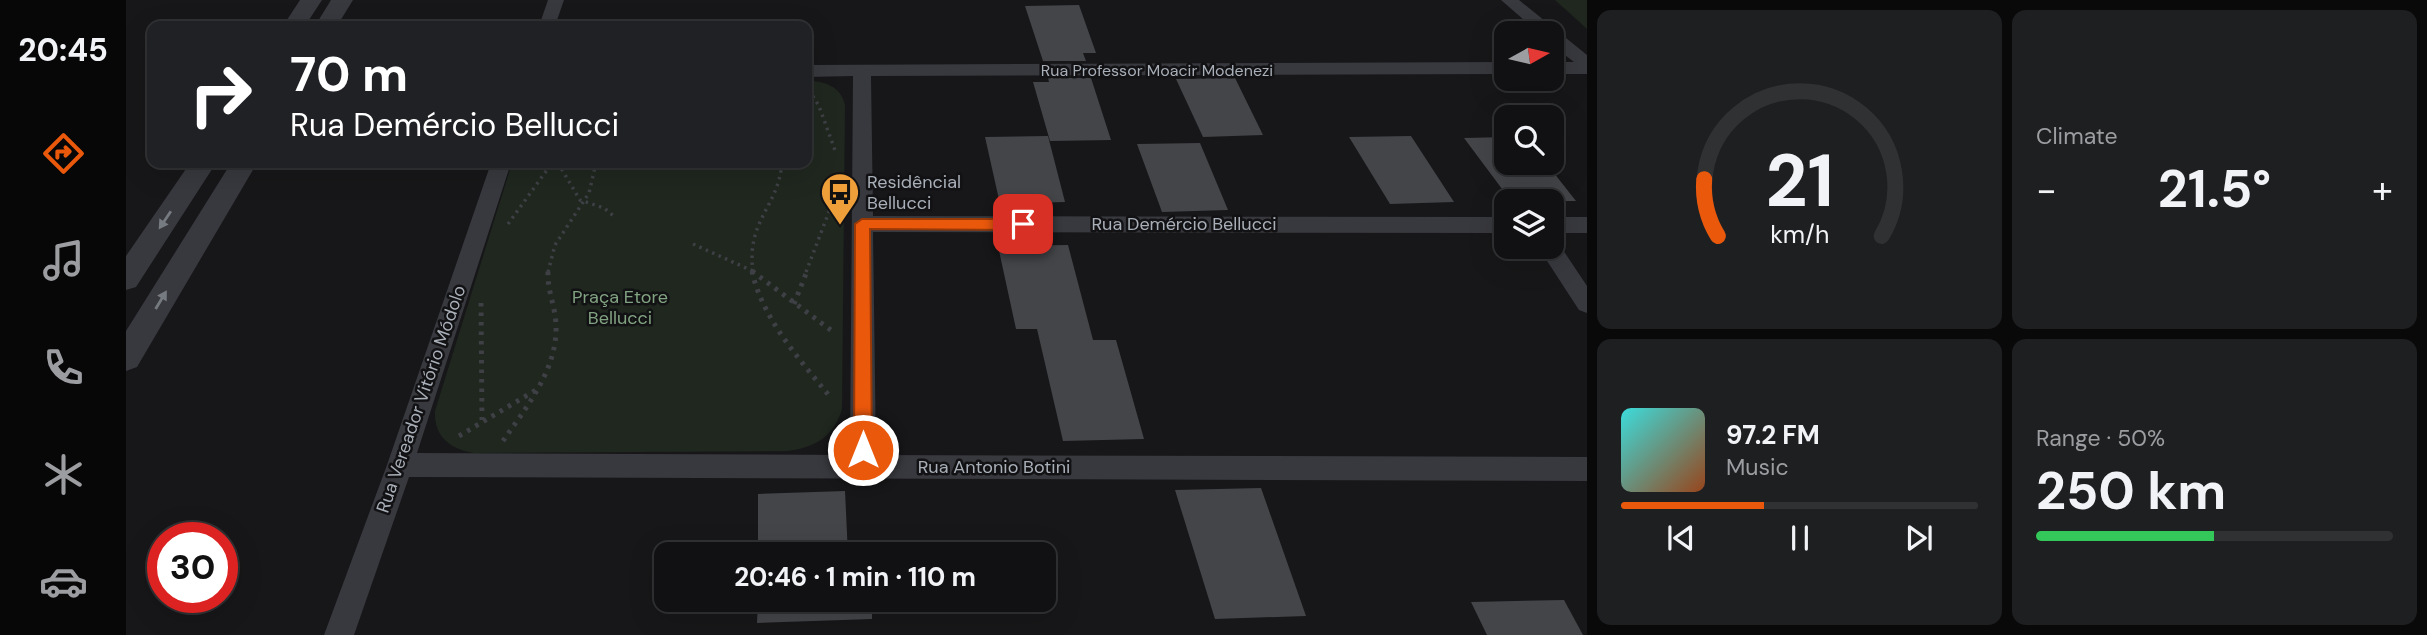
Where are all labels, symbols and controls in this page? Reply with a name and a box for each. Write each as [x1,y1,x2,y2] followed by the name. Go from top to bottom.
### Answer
[1494,21,1564,91] north arrow
[1494,21,1564,259] map controls
[18,29,108,71] text: 20:45
[290,42,408,106] text: 70 m
[175,49,266,140] icon: right
[1041,60,1273,81] street label: Rua Professor Moacir Modenezi
[290,104,619,146] text: Rua Demércio Bellucci
[1494,105,1564,175] button: search
[2036,121,2118,151] text: Climate
[39,129,88,178] icon: directions
[1765,134,1834,229] text: 21
[2158,155,2271,223] text: 21.5°
[2036,165,2057,215] text: −
[2372,165,2393,215] text: +
[867,170,961,215] place label: Residêncial Bellucci
[819,171,861,226] bus stop icon: Residêncial Bellucci
[1494,189,1564,259] button: layers
[993,194,1053,254] pin
[1004,205,1042,243] icon: arrive
[159,210,172,229] one-way arrow
[1091,212,1277,236] street label: Rua Demércio Bellucci
[1770,217,1829,250] text: km/h
[39,236,88,285] icon: music
[371,282,471,516] street label: Rua Vereador Vitório Módolo
[572,285,668,330] park label: Praça Etore Bellucci
[155,290,168,309] one-way arrow
[39,343,88,392] icon: phone
[826,413,900,487] position arrow
[1726,418,1820,452] text: 97.2 FM
[2036,423,2165,453] text: Range · 50%
[39,450,88,499] icon: climate
[1726,452,1789,482] text: Music
[918,455,1070,479] street label: Rua Antonio Botini
[2036,457,2226,525] text: 250 km
[1662,519,1700,557] icon: previous
[1781,519,1819,557] icon: pause
[1900,519,1938,557] icon: next
[147,522,238,613] speed limit sign: 30
[39,557,88,606] icon: car
[734,560,976,594] text: 20:46 · 1 min · 110 m

